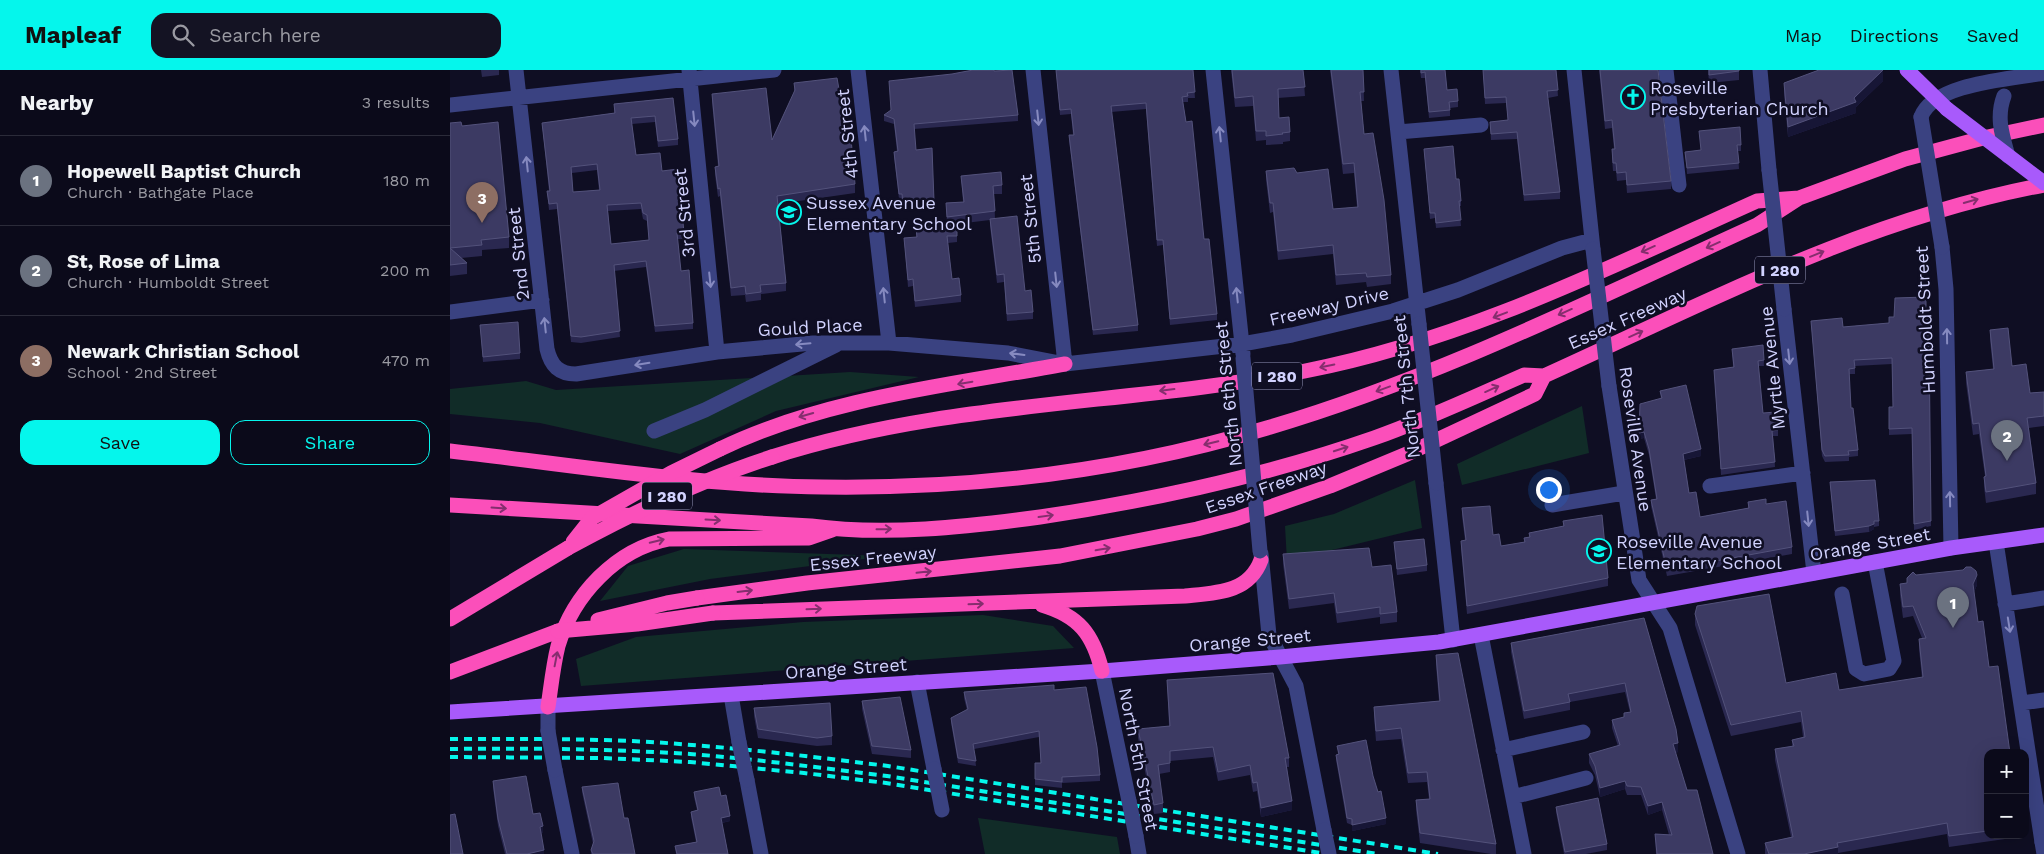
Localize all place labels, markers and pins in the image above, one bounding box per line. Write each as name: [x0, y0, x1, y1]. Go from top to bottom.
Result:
place label: Roseville Presbyterian Church: [1650, 77, 1829, 119]
church icon: Roseville Presbyterian Church: [1620, 84, 1646, 110]
pin: 3: [466, 182, 498, 223]
place label: Sussex Avenue Elementary School: [806, 192, 972, 234]
school or university icon: Sussex Avenue Elementary School: [776, 199, 802, 225]
pin: 2: [1991, 420, 2023, 461]
place label: Roseville Avenue Elementary School: [1616, 531, 1782, 573]
school or university icon: Roseville Avenue Elementary School: [1586, 538, 1612, 564]
pin: 1: [1937, 587, 1969, 628]

